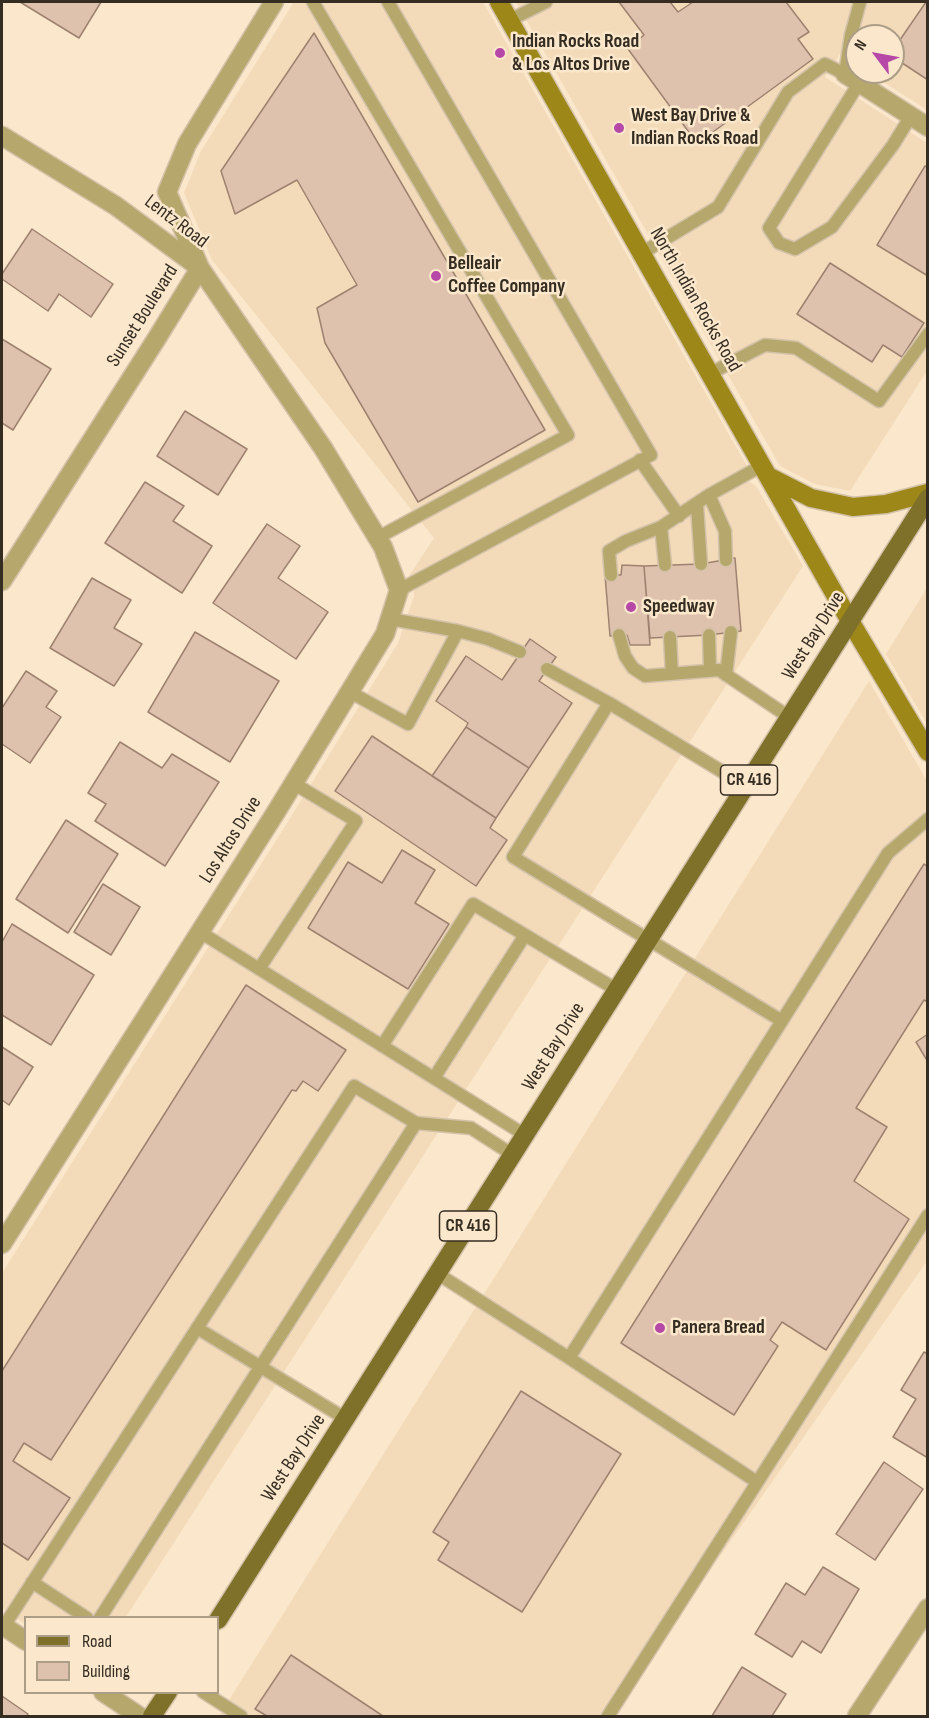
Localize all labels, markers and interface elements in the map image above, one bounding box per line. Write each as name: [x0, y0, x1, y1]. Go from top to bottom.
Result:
north arrow: [845, 24, 905, 84]
place label: Indian Rocks Road & Los Altos Drive: [512, 30, 639, 77]
text: N: [851, 37, 871, 54]
marker: Indian Rocks Road & Los Altos Drive: [493, 46, 507, 60]
place label: West Bay Drive & Indian Rocks Road: [631, 104, 758, 151]
marker: West Bay Drive & Indian Rocks Road: [612, 121, 626, 135]
street label: Lentz Road: [139, 190, 213, 254]
street label: North Indian Rocks Road: [644, 224, 746, 376]
place label: Belleair Coffee Company: [448, 252, 565, 299]
street label: Sunset Boulevard: [102, 260, 184, 372]
marker: Belleair Coffee Company: [429, 269, 443, 283]
street label: West Bay Drive: [777, 587, 851, 685]
place label: Speedway: [643, 595, 715, 619]
marker: Speedway: [624, 600, 638, 614]
road number: CR 416: [720, 765, 777, 795]
street label: Los Altos Drive: [195, 792, 267, 888]
street label: West Bay Drive: [517, 998, 591, 1096]
road number: CR 416: [440, 1211, 496, 1241]
place label: Panera Bread: [672, 1316, 765, 1340]
marker: Panera Bread: [653, 1321, 667, 1335]
street label: West Bay Drive: [257, 1410, 331, 1506]
legend: [24, 1616, 219, 1694]
text: Road: [82, 1631, 112, 1652]
text: Building: [82, 1661, 130, 1682]

